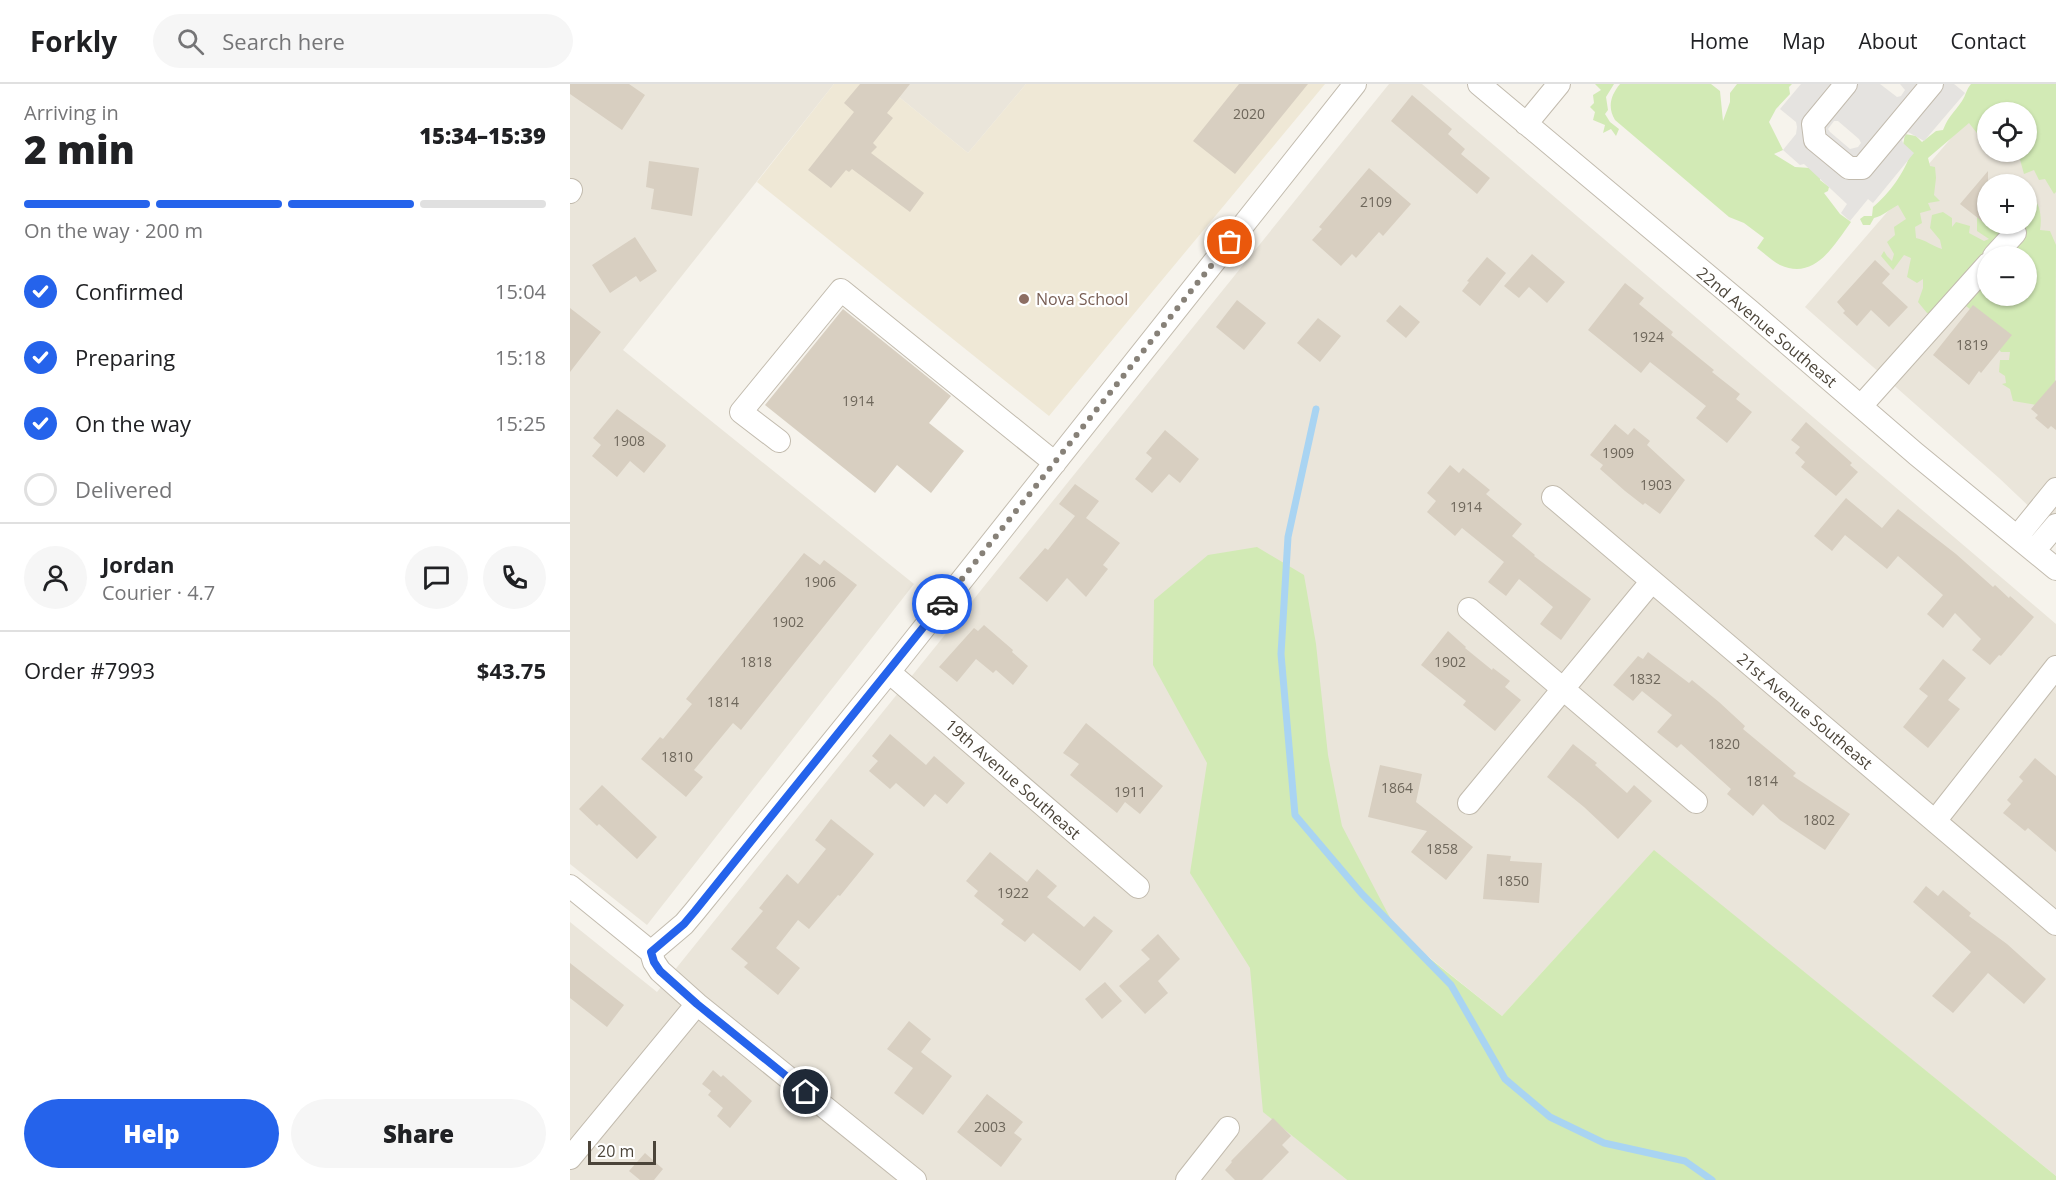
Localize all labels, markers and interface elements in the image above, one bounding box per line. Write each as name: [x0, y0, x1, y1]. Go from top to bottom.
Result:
search box: [153, 14, 573, 68]
text: Forkly: [30, 22, 117, 60]
icon: search: [174, 25, 207, 58]
text: Search here: [222, 26, 345, 56]
text: Home: [1690, 27, 1749, 55]
text: Map: [1782, 27, 1825, 55]
text: About: [1858, 27, 1918, 55]
text: Contact: [1951, 27, 2026, 55]
text: Arriving in: [24, 99, 119, 126]
map controls: [1977, 102, 2037, 306]
button: locate: [1977, 102, 2037, 162]
house number: 2020: [1233, 104, 1265, 123]
text: 15:34–15:39: [419, 120, 546, 150]
text: 2 min: [24, 122, 135, 175]
button: +: [1977, 174, 2037, 234]
house number: 2109: [1360, 192, 1392, 211]
pin: [1204, 216, 1255, 267]
text: On the way · 200 m: [24, 217, 203, 244]
icon: bag: [1213, 225, 1246, 258]
button: −: [1977, 246, 2037, 306]
street label: 22nd Avenue Southeast: [1692, 262, 1842, 392]
icon: check: [24, 275, 57, 308]
text: Confirmed: [75, 276, 184, 306]
text: 15:04: [495, 278, 546, 305]
place label: Nova School: [1036, 288, 1128, 310]
marker: Nova School: [1017, 292, 1031, 306]
house number: 1924: [1632, 327, 1664, 346]
house number: 1819: [1956, 335, 1988, 354]
icon: check: [24, 341, 57, 374]
text: Preparing: [75, 342, 175, 372]
text: 15:18: [495, 344, 546, 371]
house number: 1914: [842, 391, 874, 410]
icon: check: [24, 407, 57, 440]
text: On the way: [75, 408, 191, 438]
text: 15:25: [495, 410, 546, 437]
house number: 1908: [613, 431, 645, 450]
house number: 1909: [1602, 443, 1634, 462]
text: Delivered: [75, 474, 173, 504]
house number: 1903: [1640, 475, 1672, 494]
house number: 1914: [1450, 497, 1482, 516]
button: person: [24, 546, 87, 609]
button: chat: [405, 546, 468, 609]
button: phone: [483, 546, 546, 609]
text: Jordan: [102, 549, 175, 579]
house number: 1906: [804, 572, 836, 591]
courier: [912, 574, 972, 634]
text: Courier · 4.7: [102, 579, 215, 606]
icon: car: [926, 588, 959, 621]
house number: 1902: [772, 612, 804, 631]
street label: 21st Avenue Southeast: [1733, 648, 1878, 774]
house number: 1818: [740, 652, 772, 671]
house number: 1902: [1434, 652, 1466, 671]
text: Order #7993: [24, 655, 155, 685]
text: $43.75: [477, 655, 546, 685]
house number: 1832: [1629, 669, 1661, 688]
house number: 1814: [707, 692, 739, 711]
street label: 19th Avenue Southeast: [941, 714, 1086, 844]
house number: 1820: [1708, 734, 1740, 753]
house number: 1810: [661, 747, 693, 766]
house number: 1814: [1746, 771, 1778, 790]
house number: 1864: [1381, 778, 1413, 797]
house number: 1911: [1114, 782, 1146, 801]
house number: 1802: [1803, 810, 1835, 829]
house number: 1858: [1426, 839, 1458, 858]
house number: 1850: [1497, 871, 1529, 890]
house number: 1922: [997, 883, 1029, 902]
pin: [780, 1066, 831, 1117]
icon: home: [789, 1075, 822, 1108]
button: Help: [24, 1099, 279, 1168]
button: Share: [291, 1099, 546, 1168]
house number: 2003: [974, 1117, 1006, 1136]
scale bar: [588, 1138, 656, 1166]
text: 20 m: [597, 1140, 634, 1162]

